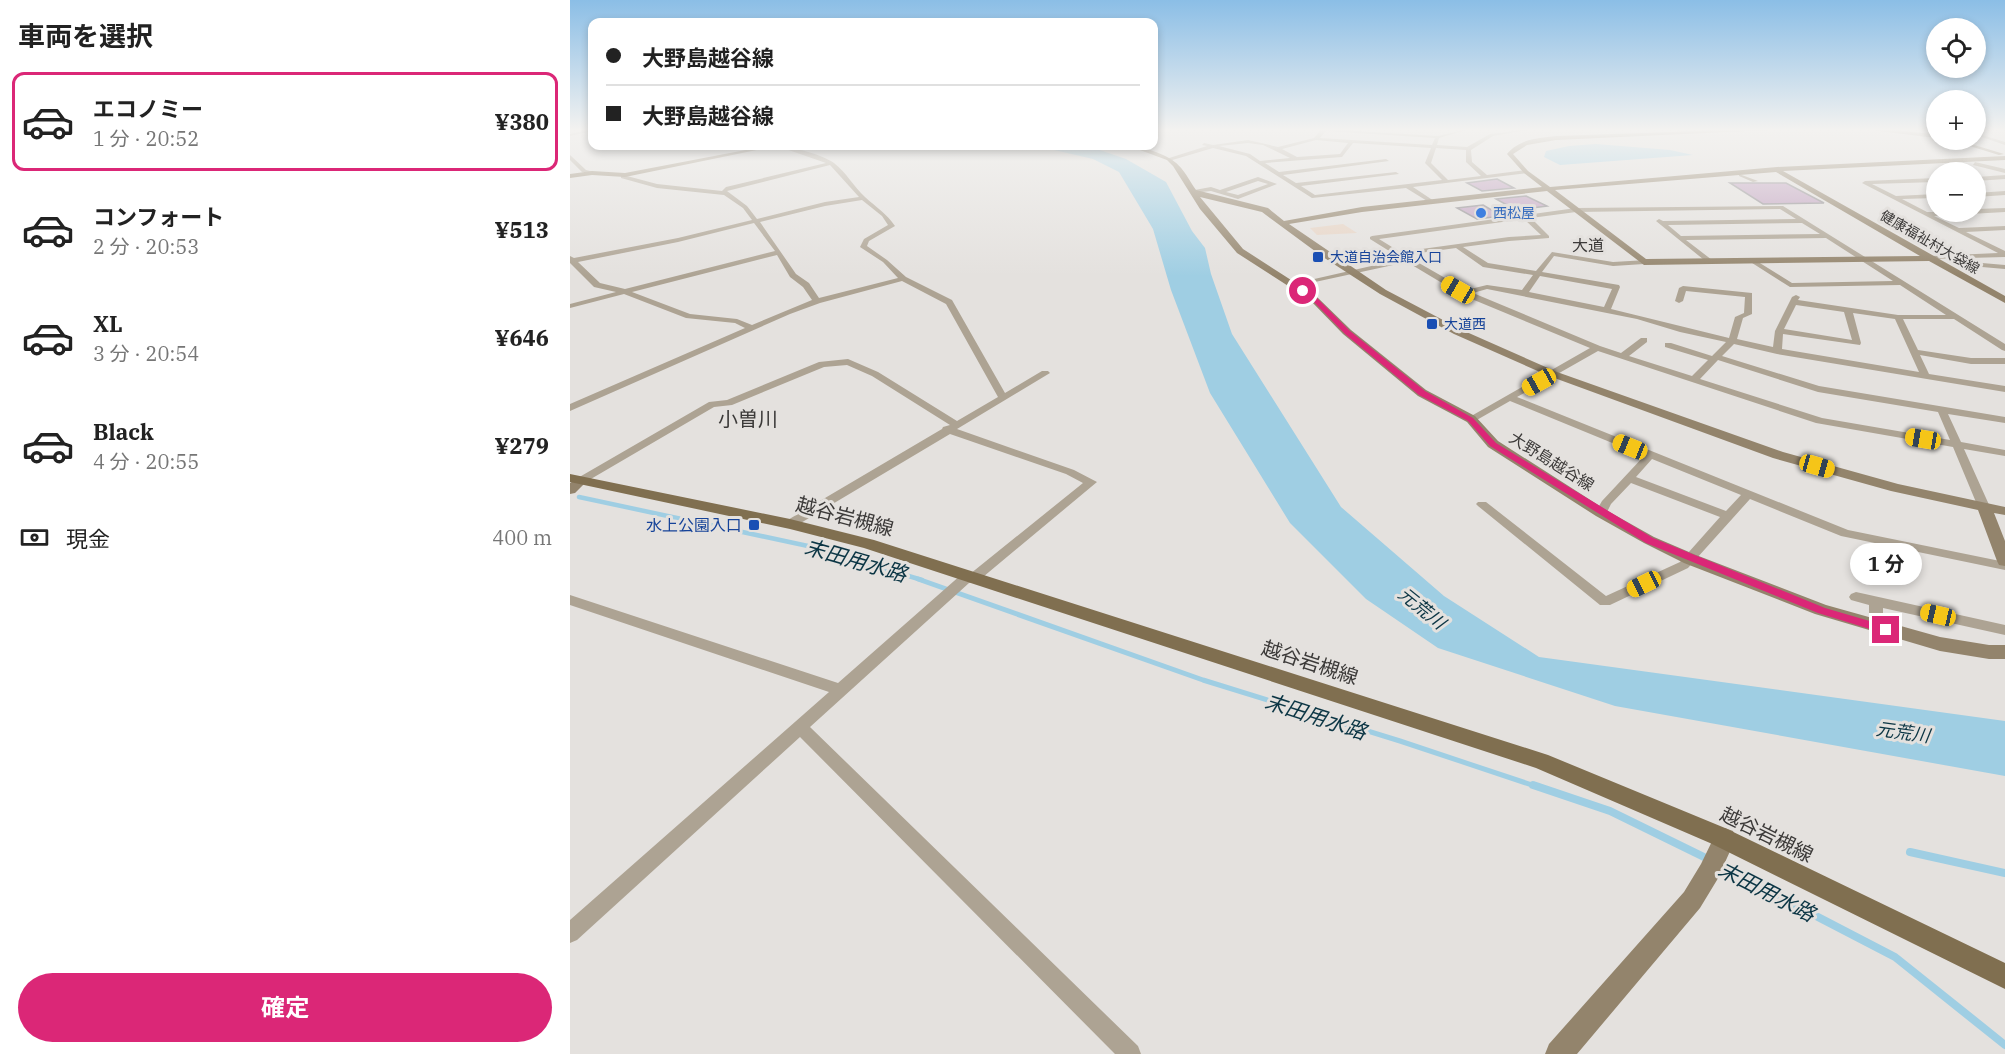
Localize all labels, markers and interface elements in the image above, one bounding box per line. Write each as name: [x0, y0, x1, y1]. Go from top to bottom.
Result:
text: 車両を選択: [18, 18, 153, 53]
map controls: [1926, 18, 1986, 222]
button: locate: [1926, 18, 1986, 78]
text: 大野島越谷線: [642, 43, 774, 72]
button: +: [1926, 90, 1986, 150]
text: エコノミー: [93, 94, 203, 123]
icon: car: [21, 95, 75, 149]
text: 大野島越谷線: [642, 101, 774, 130]
text: ¥380: [494, 107, 549, 136]
text: 1 分 · 20:52: [93, 125, 199, 152]
button: −: [1926, 162, 1986, 222]
text: コンフォート: [93, 202, 224, 231]
icon: car: [21, 203, 75, 257]
place label: 西松屋: [1493, 204, 1535, 222]
marker: 西松屋: [1474, 206, 1488, 220]
street label: 健康福祉村大袋線: [1877, 206, 1983, 278]
text: ¥513: [494, 215, 549, 244]
text: 2 分 · 20:53: [93, 233, 199, 260]
district label: 大道: [1572, 235, 1604, 255]
place label: 大道自治会館入口: [1330, 248, 1442, 266]
marker: 大道自治会館入口: [1311, 250, 1325, 264]
car: [1438, 273, 1478, 307]
route start: [1289, 277, 1316, 304]
text: XL: [93, 309, 123, 338]
icon: car: [21, 311, 75, 365]
place label: 大道西: [1444, 315, 1486, 333]
marker: 大道西: [1425, 317, 1439, 331]
text: ¥646: [494, 323, 549, 352]
text: 3 分 · 20:54: [93, 340, 199, 367]
car: [1519, 365, 1559, 399]
district label: 小曽川: [718, 405, 778, 432]
text: Black: [93, 417, 154, 446]
icon: car: [21, 419, 75, 473]
street label: 大野島越谷線: [1506, 427, 1598, 495]
car: [1904, 427, 1942, 451]
text: ¥279: [494, 431, 549, 460]
car: [1610, 432, 1650, 462]
text: 4 分 · 20:55: [93, 448, 199, 475]
car: [1797, 452, 1837, 480]
street label: 越谷岩槻線: [793, 490, 897, 542]
place label: 水上公園入口: [646, 515, 742, 535]
marker: 水上公園入口: [747, 518, 761, 532]
icon: cash: [18, 521, 51, 554]
text: 現金: [66, 524, 110, 553]
text: 400 m: [492, 524, 552, 551]
water label: 末田用水路: [802, 532, 912, 588]
callout: 1 分: [1850, 543, 1922, 585]
text: 1 分: [1868, 550, 1904, 577]
car: [1624, 568, 1664, 600]
water label: 元荒川: [1394, 582, 1452, 635]
car: [1918, 602, 1958, 628]
route end: [1872, 616, 1899, 643]
street label: 越谷岩槻線: [1258, 634, 1362, 690]
water label: 末田用水路: [1262, 686, 1372, 746]
water label: 元荒川: [1875, 717, 1933, 747]
street label: 越谷岩槻線: [1716, 800, 1818, 868]
water label: 末田用水路: [1714, 855, 1822, 928]
button: 確定: [18, 973, 552, 1042]

